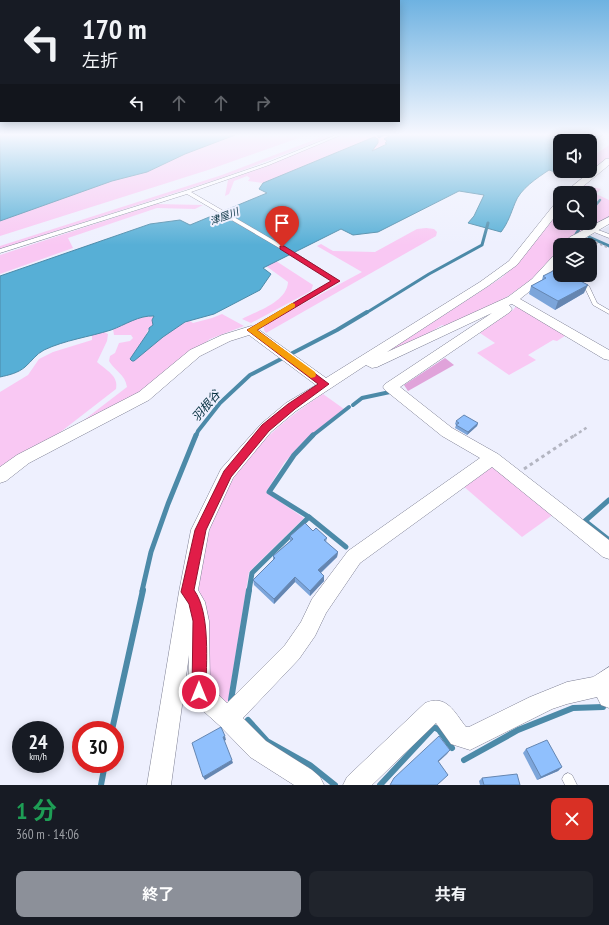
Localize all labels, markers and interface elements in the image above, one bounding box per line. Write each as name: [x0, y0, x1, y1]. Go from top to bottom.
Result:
text: 170 m: [82, 10, 146, 47]
icon: left: [16, 16, 68, 68]
text: 左折: [82, 49, 118, 72]
icon: left: [126, 92, 148, 114]
icon: ahead: [168, 92, 190, 114]
icon: ahead: [210, 92, 232, 114]
icon: right: [252, 92, 274, 114]
map controls: [553, 134, 597, 282]
button: sound: [553, 134, 597, 178]
button: search: [553, 186, 597, 230]
water label: 津屋川: [208, 205, 241, 228]
pin: [265, 206, 299, 247]
icon: arrive: [271, 212, 293, 234]
button: layers: [553, 238, 597, 282]
water label: 羽根谷: [188, 386, 224, 424]
position arrow: [178, 671, 220, 713]
speed limit sign: 30: [72, 721, 124, 773]
text: 24: [28, 729, 48, 755]
text: km/h: [29, 750, 47, 763]
text: 1 分: [16, 795, 56, 826]
button: close: [551, 798, 593, 840]
text: 360 m · 14:06: [16, 826, 79, 843]
button: 終了: [16, 871, 301, 917]
button: 共有: [309, 871, 593, 917]

